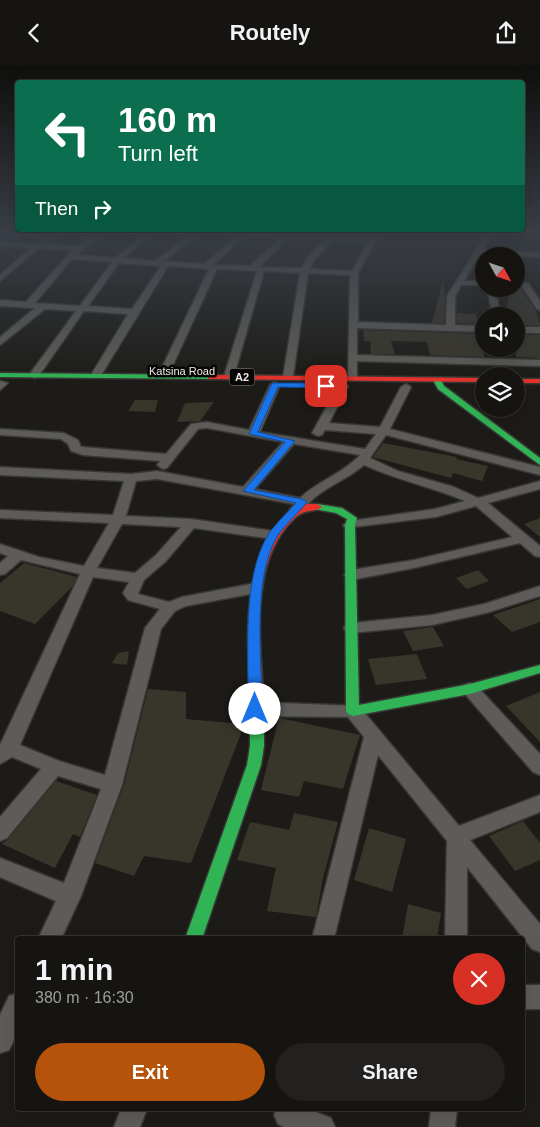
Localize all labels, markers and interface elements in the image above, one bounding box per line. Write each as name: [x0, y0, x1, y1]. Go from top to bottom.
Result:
icon: back: [20, 19, 48, 47]
icon: share: [492, 19, 520, 47]
text: Routely: [230, 20, 310, 45]
icon: left: [35, 100, 100, 165]
text: 160 m: [118, 100, 217, 139]
text: Turn left: [118, 141, 198, 166]
icon: right: [88, 195, 116, 223]
text: Then: [35, 198, 78, 219]
north arrow: [475, 247, 525, 297]
map controls: [475, 247, 525, 417]
button: sound: [475, 307, 525, 357]
street label: Katsina Road: [149, 365, 215, 377]
pin: [305, 365, 347, 407]
button: layers: [475, 367, 525, 417]
road number: A2: [230, 369, 254, 385]
icon: arrive: [312, 372, 340, 400]
position arrow: [228, 682, 280, 734]
text: 1 min: [35, 953, 113, 986]
button: close: [453, 953, 505, 1005]
text: 380 m · 16:30: [35, 989, 134, 1006]
button: Exit: [35, 1043, 265, 1101]
button: Share: [275, 1043, 505, 1101]

